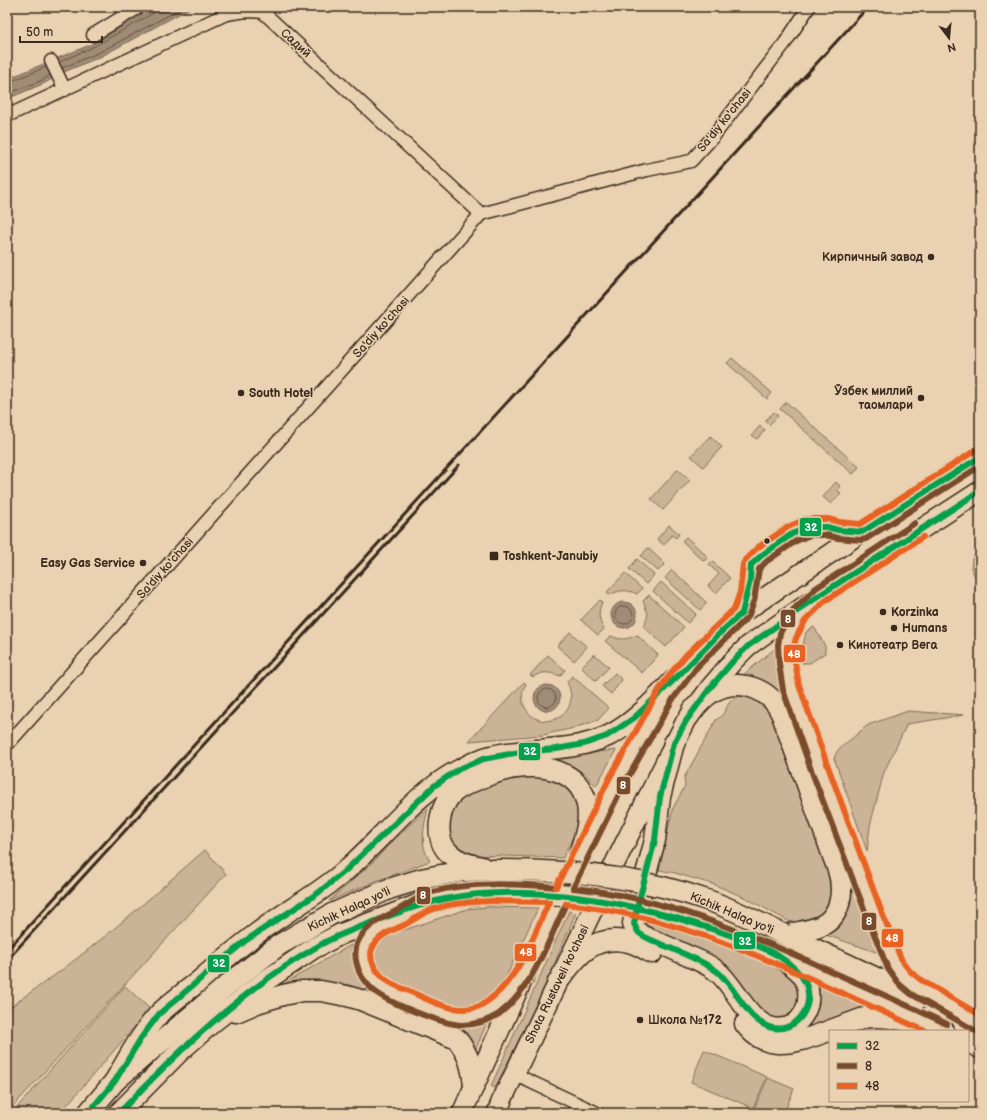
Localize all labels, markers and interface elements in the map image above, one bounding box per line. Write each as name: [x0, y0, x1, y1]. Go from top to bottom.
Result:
scale bar: [20, 18, 102, 44]
north arrow: [929, 18, 969, 58]
text: 50 m: [26, 25, 53, 40]
street label: Садий: [277, 26, 314, 61]
text: N: [946, 40, 957, 55]
street label: Sa'diy ko'chasi: [694, 85, 755, 155]
place label: Кирпичный завод: [822, 250, 924, 265]
marker: Кирпичный завод: [926, 252, 936, 262]
street label: Sa'diy ko'chasi: [350, 293, 413, 361]
place label: Ўзбек миллий таомлари: [834, 383, 913, 413]
place label: South Hotel: [249, 386, 313, 401]
marker: South Hotel: [236, 388, 246, 398]
marker: Ўзбек миллий таомлари: [916, 393, 926, 403]
line badge: 32: [799, 517, 822, 537]
text: 32: [804, 521, 818, 534]
street label: Sa'diy ko'chasi: [134, 534, 197, 602]
unlabelled marker: [762, 536, 772, 546]
place label: Toshkent-Janubiy: [503, 549, 599, 564]
marker: Toshkent-Janubiy: [488, 550, 500, 562]
place label: Easy Gas Service: [40, 556, 135, 571]
marker: Easy Gas Service: [138, 558, 148, 568]
place label: Korzinka: [891, 605, 939, 620]
marker: Korzinka: [878, 607, 888, 617]
line badge: 8: [780, 609, 796, 628]
text: 8: [785, 613, 792, 626]
place label: Humans: [902, 621, 947, 636]
marker: Humans: [889, 623, 899, 633]
place label: Кинотеатр Вега: [848, 638, 938, 653]
marker: Кинотеатр Вега: [835, 640, 845, 650]
line badge: 48: [783, 644, 806, 663]
text: 48: [787, 648, 801, 661]
line badge: 32: [518, 742, 541, 761]
text: 32: [523, 745, 537, 758]
line badge: 8: [616, 776, 631, 795]
text: 8: [620, 779, 627, 792]
street label: Kichik Halqa yo'li: [305, 884, 393, 935]
line badge: 8: [416, 886, 431, 905]
text: 8: [420, 889, 427, 902]
street label: Kichik Halqa yo'li: [688, 889, 776, 938]
line badge: 8: [861, 912, 877, 931]
text: 8: [866, 915, 873, 928]
street label: Shota Rustaveli ko'chasi: [522, 922, 593, 1046]
line badge: 48: [881, 928, 904, 948]
line badge: 32: [733, 931, 756, 950]
text: 48: [885, 932, 899, 945]
text: 32: [738, 935, 752, 948]
line badge: 48: [514, 943, 537, 962]
text: 48: [519, 946, 533, 959]
line badge: 32: [207, 954, 230, 973]
text: 32: [212, 957, 226, 970]
place label: Школа №172: [648, 1013, 723, 1028]
marker: Школа №172: [635, 1015, 645, 1025]
legend: [829, 1030, 969, 1102]
text: 32: [865, 1039, 879, 1054]
text: 8: [865, 1059, 872, 1074]
text: 48: [865, 1079, 879, 1094]

